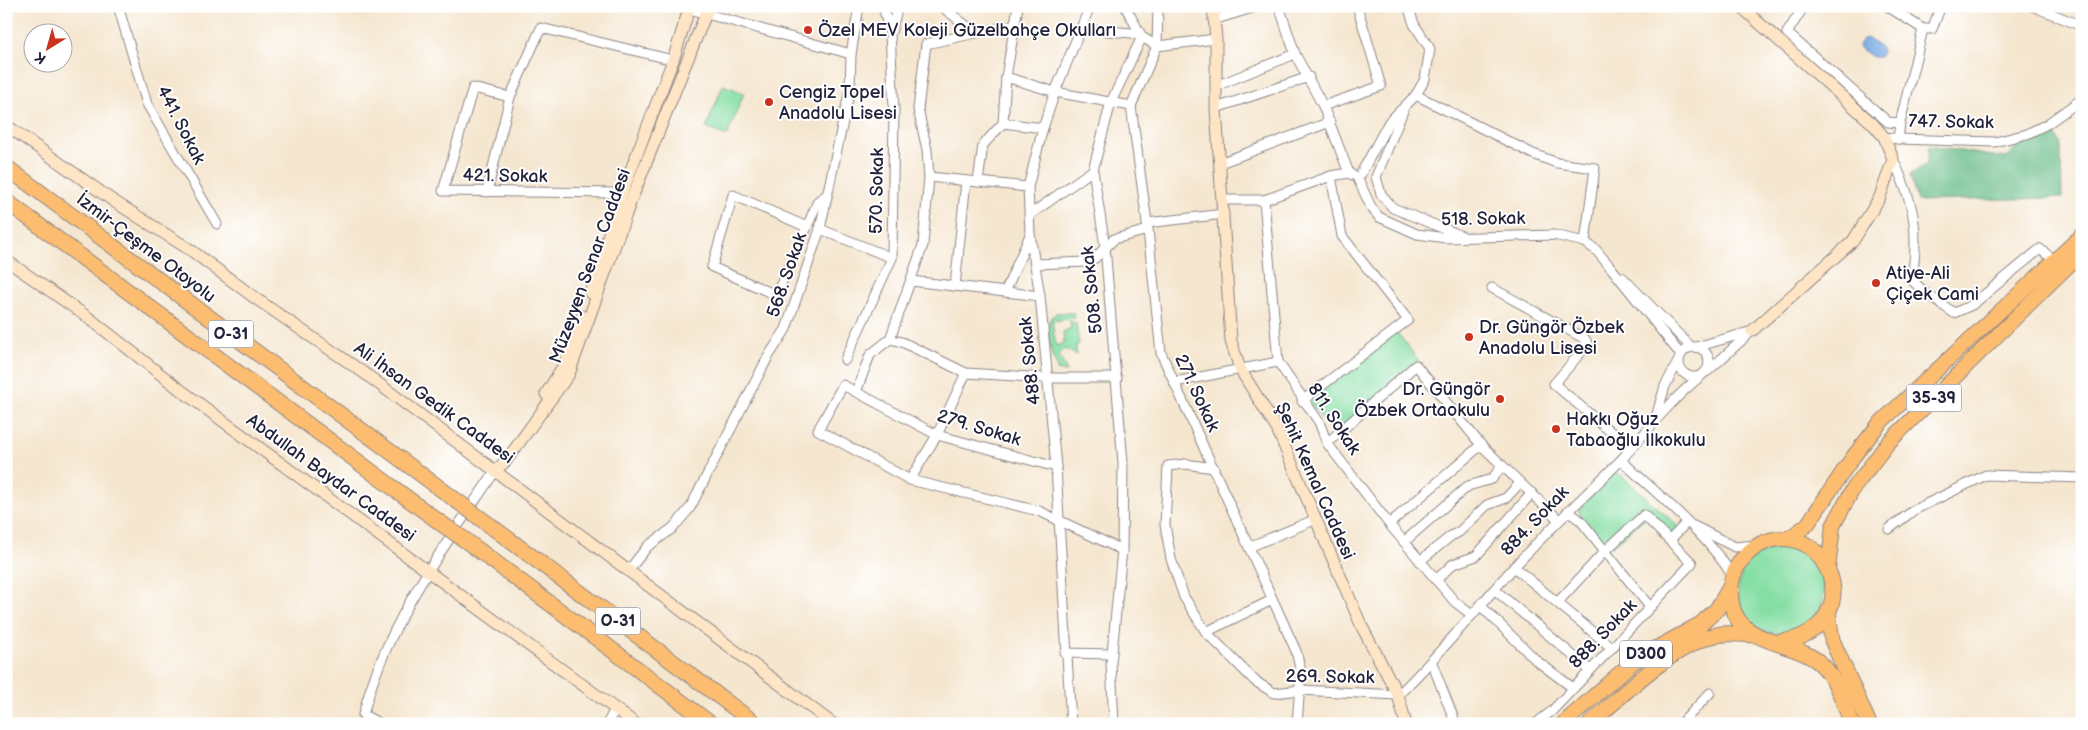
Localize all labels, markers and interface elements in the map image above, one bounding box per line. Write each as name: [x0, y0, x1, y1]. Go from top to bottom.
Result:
place label: Özel MEV Koleji Güzelbahçe Okulları: [818, 19, 1116, 41]
north arrow: [22, 22, 72, 72]
marker: Özel MEV Koleji Güzelbahçe Okulları: [802, 24, 814, 36]
text: K: [31, 48, 49, 68]
street label: 441. Sokak: [152, 82, 210, 168]
place label: Cengiz Topel Anadolu Lisesi: [779, 82, 897, 124]
marker: Cengiz Topel Anadolu Lisesi: [763, 96, 775, 108]
street label: 747. Sokak: [1908, 111, 1994, 133]
street label: 570. Sokak: [866, 147, 888, 234]
street label: 421. Sokak: [462, 165, 548, 187]
street label: Müzeyyen Senar Caddesi: [545, 166, 635, 366]
street label: İzmir-Çeşme Otoyolu: [72, 188, 220, 307]
street label: 518. Sokak: [1441, 208, 1526, 230]
street label: 568. Sokak: [763, 230, 811, 320]
street label: 508. Sokak: [1077, 245, 1107, 335]
place label: Atiye-Ali Çiçek Cami: [1886, 263, 1979, 305]
marker: Atiye-Ali Çiçek Cami: [1870, 277, 1882, 289]
street label: 488. Sokak: [1015, 316, 1045, 406]
place label: Dr. Güngör Özbek Anadolu Lisesi: [1479, 316, 1624, 359]
road number: O-31: [208, 320, 254, 348]
marker: Dr. Güngör Özbek Anadolu Lisesi: [1463, 331, 1475, 343]
street label: Ali İhsan Gedik Caddesi: [350, 337, 519, 468]
street label: 271. Sokak: [1170, 351, 1224, 435]
street label: 811. Sokak: [1303, 379, 1365, 459]
place label: Dr. Güngör Özbek Ortaokulu: [1354, 379, 1490, 421]
road number: 35-39: [1906, 384, 1962, 412]
marker: Dr. Güngör Özbek Ortaokulu: [1494, 393, 1506, 405]
street label: Şehit Kemal Caddesi: [1271, 399, 1359, 563]
street label: 279. Sokak: [935, 405, 1024, 451]
place label: Hakkı Oğuz Tabaoğlu İlkokulu: [1566, 409, 1706, 451]
street label: Abdullah Baydar Caddesi: [242, 410, 420, 546]
marker: Hakkı Oğuz Tabaoğlu İlkokulu: [1550, 423, 1562, 435]
street label: 884. Sokak: [1497, 482, 1573, 560]
street label: 888. Sokak: [1565, 595, 1641, 673]
road number: O-31: [596, 608, 640, 634]
road number: D300: [1620, 641, 1672, 668]
street label: 269. Sokak: [1285, 666, 1375, 688]

